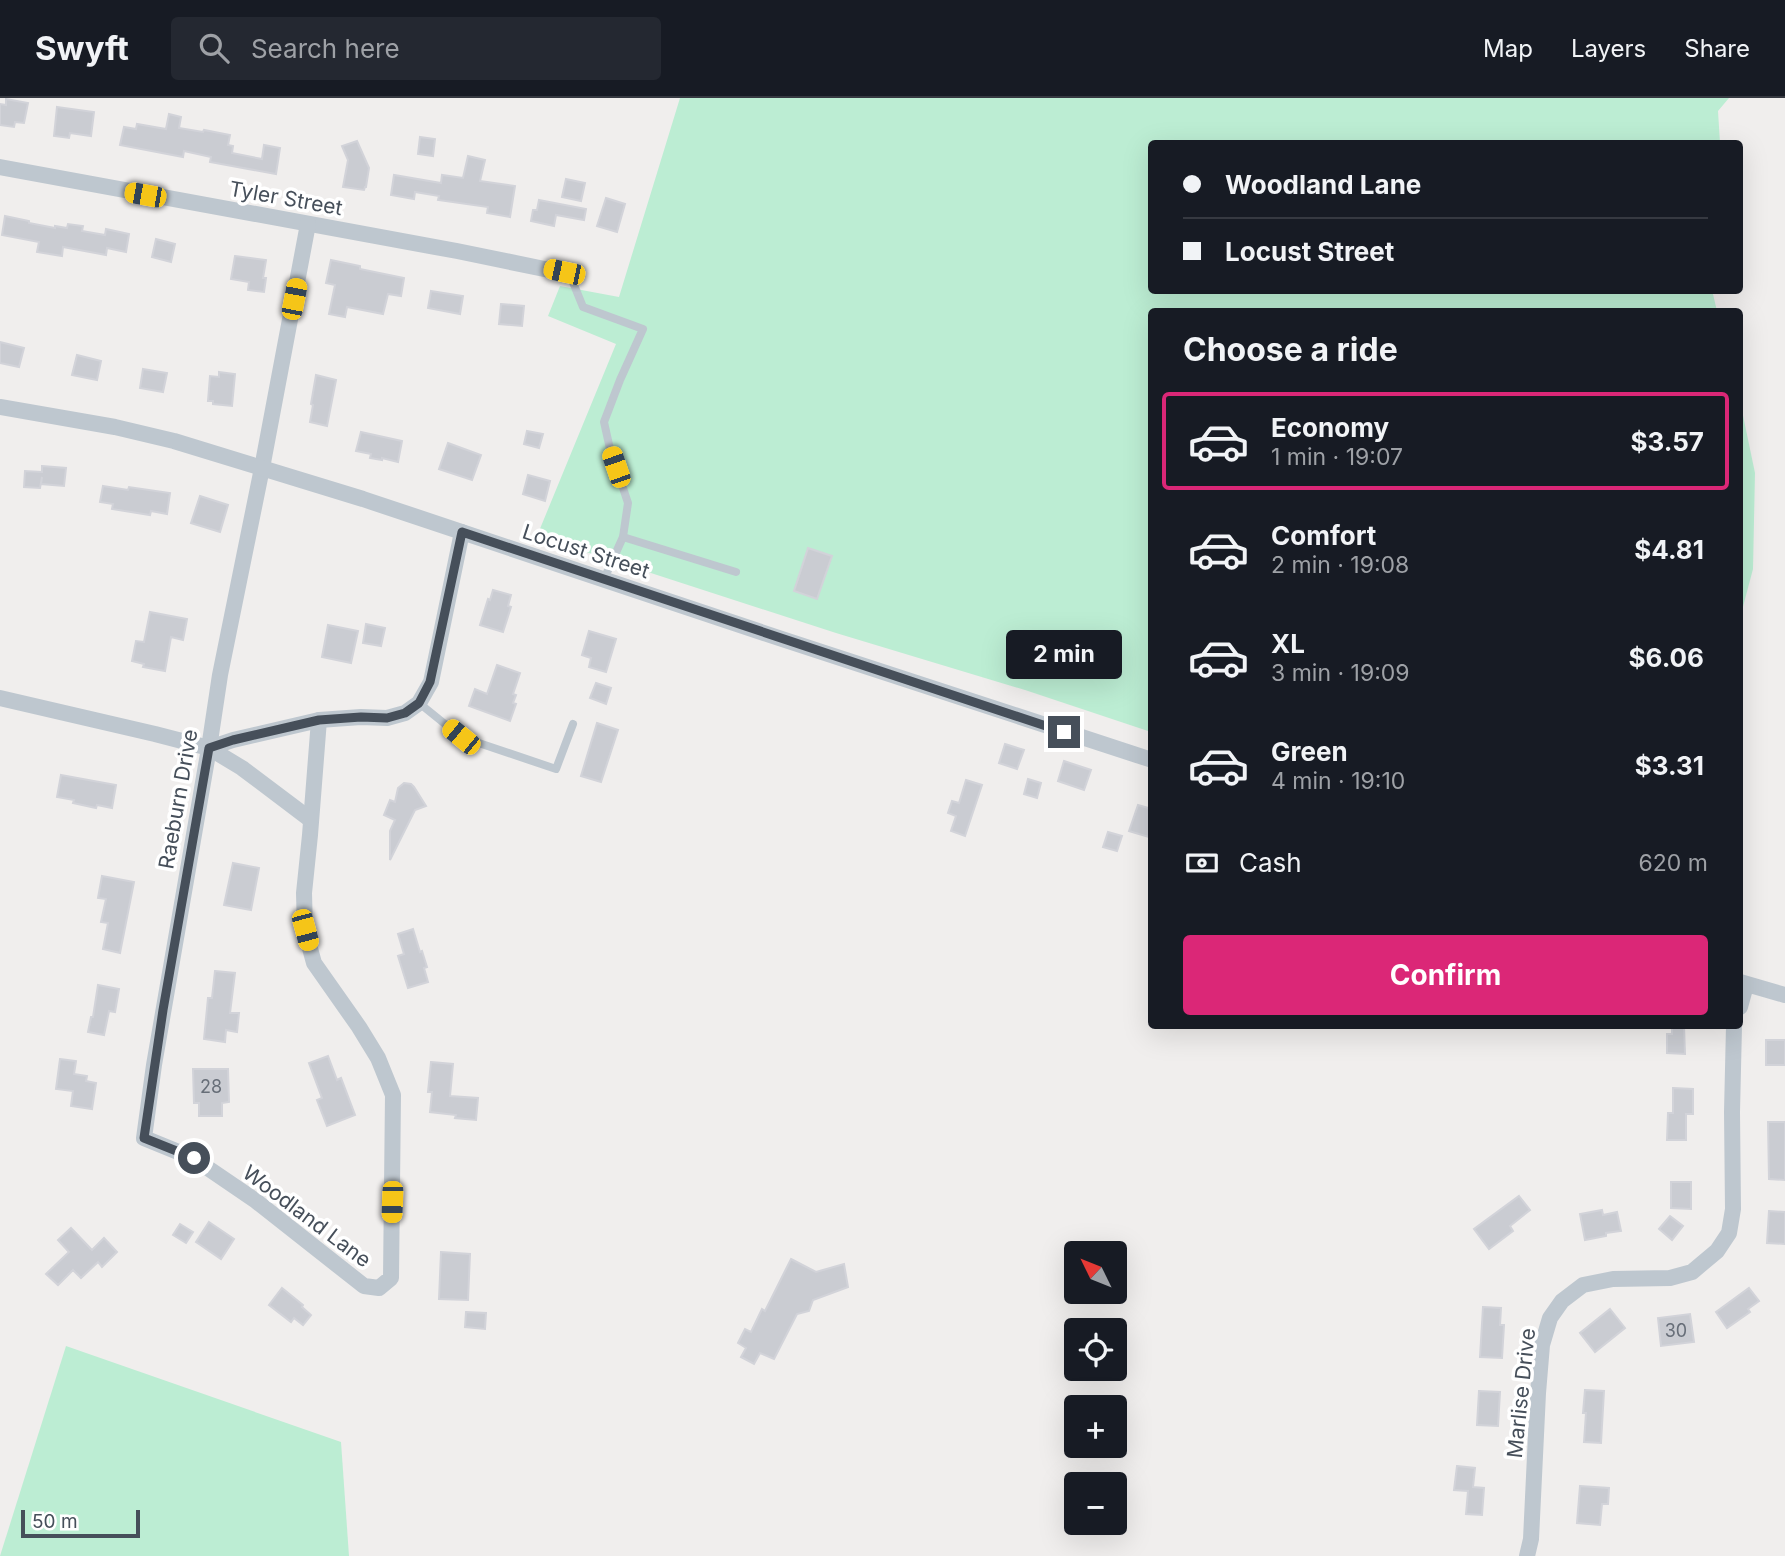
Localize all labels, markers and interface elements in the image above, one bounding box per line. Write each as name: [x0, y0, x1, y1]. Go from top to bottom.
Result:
search box: [171, 17, 661, 80]
text: Swyft: [35, 28, 129, 68]
icon: search: [195, 29, 233, 67]
text: Search here: [251, 33, 400, 64]
text: Map: [1483, 34, 1533, 63]
text: Layers: [1571, 34, 1646, 63]
text: Share: [1684, 34, 1750, 63]
text: Woodland Lane: [1225, 169, 1421, 200]
street label: Tyler Street: [227, 176, 345, 220]
car: [123, 181, 168, 209]
text: Locust Street: [1225, 236, 1394, 267]
car: [542, 257, 587, 287]
car: [280, 276, 309, 322]
text: Choose a ride: [1183, 330, 1398, 369]
icon: car: [1187, 410, 1250, 473]
text: Economy: [1271, 412, 1389, 443]
text: $3.57: [1630, 426, 1704, 457]
text: 1 min · 19:07: [1271, 443, 1403, 471]
car: [600, 444, 633, 490]
icon: car: [1187, 518, 1250, 581]
street label: Locust Street: [519, 519, 653, 583]
text: Comfort: [1271, 520, 1376, 551]
text: $4.81: [1634, 534, 1704, 565]
text: 2 min · 19:08: [1271, 551, 1409, 579]
icon: car: [1187, 626, 1250, 689]
text: XL: [1271, 628, 1305, 659]
callout: 2 min: [1006, 630, 1122, 680]
text: 2 min: [1033, 640, 1095, 668]
text: $6.06: [1629, 642, 1704, 673]
text: 3 min · 19:09: [1271, 659, 1410, 687]
car: [439, 716, 484, 758]
route end: [1048, 716, 1080, 748]
street label: Raeburn Drive: [153, 727, 203, 871]
icon: car: [1187, 734, 1250, 797]
text: Green: [1271, 736, 1348, 767]
text: $3.31: [1635, 750, 1704, 781]
text: 4 min · 19:10: [1271, 767, 1405, 795]
icon: cash: [1183, 844, 1221, 882]
text: Cash: [1239, 847, 1302, 878]
text: 620 m: [1639, 849, 1708, 877]
car: [290, 907, 321, 953]
button: Confirm: [1183, 935, 1708, 1015]
house number: 28: [200, 1076, 222, 1097]
route start: [178, 1142, 210, 1174]
street label: Woodland Lane: [238, 1160, 376, 1272]
car: [381, 1181, 404, 1223]
north arrow: [1064, 1241, 1127, 1304]
map controls: [1064, 1241, 1127, 1535]
button: locate: [1064, 1318, 1127, 1381]
house number: 30: [1665, 1320, 1687, 1341]
street label: Marlise Drive: [1502, 1327, 1540, 1459]
button: +: [1064, 1395, 1127, 1458]
button: −: [1064, 1472, 1127, 1535]
scale bar: [21, 1507, 140, 1539]
text: 50 m: [32, 1510, 78, 1533]

